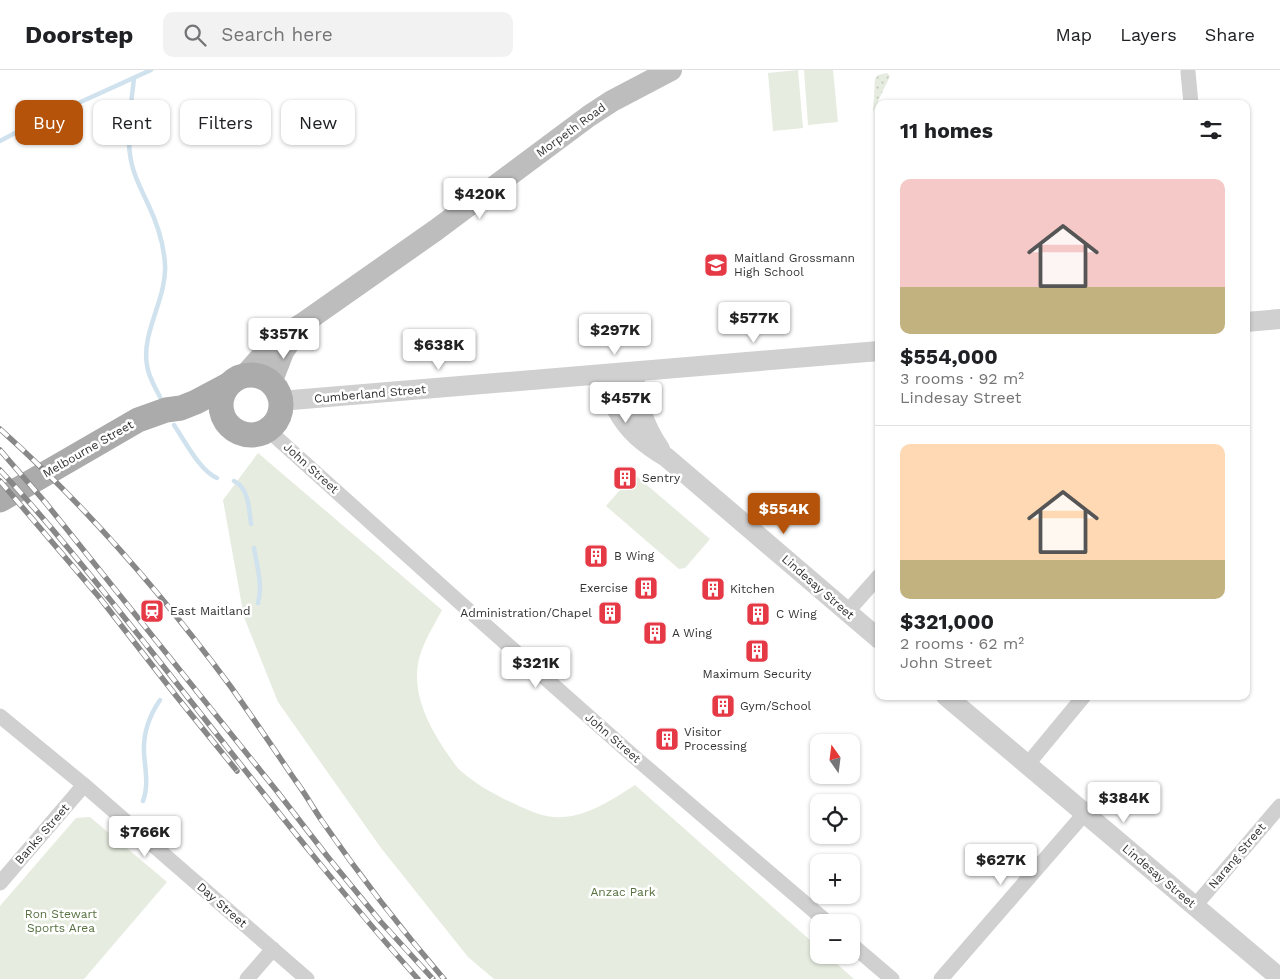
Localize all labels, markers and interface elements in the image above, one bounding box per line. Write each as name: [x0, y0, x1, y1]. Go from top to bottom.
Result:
search box: [163, 12, 513, 57]
text: Doorstep: [25, 21, 133, 49]
icon: search: [181, 21, 209, 49]
text: Search here: [221, 23, 333, 46]
text: Map: [1055, 24, 1092, 45]
text: Layers: [1120, 24, 1177, 45]
text: Share: [1205, 24, 1255, 45]
chip: Buy: [15, 100, 83, 145]
chip: Rent: [93, 100, 170, 145]
chip: Filters: [180, 100, 271, 145]
chip: New: [281, 100, 355, 145]
street label: Morpeth Road: [534, 100, 608, 160]
icon: filters: [1197, 116, 1225, 144]
text: 11 homes: [900, 118, 993, 143]
pin: $420K: [445, 178, 515, 220]
text: $420K: [454, 184, 506, 203]
icon: home: [1018, 211, 1108, 301]
place label: Maitland Grossmann High School: [734, 251, 855, 279]
school or university icon: Maitland Grossmann High School: [703, 252, 729, 278]
pin: $577K: [719, 302, 789, 344]
text: $577K: [729, 308, 779, 327]
pin: $297K: [580, 314, 650, 356]
pin: $357K: [249, 318, 319, 360]
text: $297K: [590, 320, 640, 339]
text: $357K: [259, 324, 309, 343]
pin: $638K: [404, 328, 474, 371]
text: $638K: [414, 335, 464, 354]
text: $554,000: [900, 344, 998, 369]
text: 3 rooms · 92 m²: [900, 369, 1024, 388]
street label: Cumberland Street: [314, 382, 426, 406]
pin: $457K: [591, 382, 661, 424]
text: $457K: [601, 388, 651, 407]
text: Lindesay Street: [900, 388, 1022, 407]
street label: Melbourne Street: [40, 417, 136, 481]
street label: John Street: [281, 440, 341, 496]
building icon: Sentry: [612, 465, 638, 491]
place label: Sentry: [642, 471, 681, 485]
icon: home: [1018, 477, 1108, 567]
pin: $554K: [749, 492, 819, 535]
text: $554K: [759, 499, 809, 518]
building icon: B Wing: [583, 543, 609, 569]
place label: B Wing: [614, 549, 655, 563]
street label: Lindesay Street: [779, 552, 857, 622]
building icon: Exercise: [633, 575, 659, 601]
building icon: Kitchen: [700, 576, 726, 602]
place label: Exercise: [579, 581, 628, 595]
place label: Kitchen: [730, 582, 775, 596]
station icon: East Maitland: [139, 598, 165, 624]
building icon: Administration/Chapel: [597, 600, 623, 626]
building icon: C Wing: [745, 601, 771, 627]
place label: East Maitland: [170, 604, 251, 618]
place label: Administration/Chapel: [460, 606, 592, 620]
place label: C Wing: [776, 607, 817, 621]
text: $321,000: [900, 609, 994, 634]
building icon: A Wing: [642, 620, 668, 646]
place label: A Wing: [672, 626, 712, 640]
text: 2 rooms · 62 m²: [900, 634, 1024, 653]
building icon: Maximum Security: [744, 638, 770, 664]
pin: $321K: [501, 646, 571, 689]
text: $321K: [512, 653, 560, 672]
text: John Street: [900, 653, 992, 672]
place label: Maximum Security: [703, 667, 812, 681]
building icon: Gym/School: [710, 693, 736, 719]
place label: Gym/School: [740, 699, 812, 713]
street label: John Street: [582, 710, 644, 766]
place label: Visitor Processing: [684, 725, 747, 753]
building icon: Visitor Processing: [654, 726, 680, 752]
north arrow: [810, 734, 860, 784]
map controls: [810, 734, 860, 964]
pin: $384K: [1089, 782, 1159, 824]
text: $384K: [1098, 788, 1150, 807]
button: locate: [810, 794, 860, 844]
street label: Banks Street: [12, 801, 72, 867]
pin: $766K: [110, 816, 180, 858]
street label: Narang Street: [1206, 820, 1268, 892]
text: $766K: [120, 822, 170, 841]
street label: Lindesay Street: [1120, 841, 1198, 911]
pin: $627K: [966, 844, 1036, 886]
text: $627K: [976, 850, 1026, 869]
button: +: [810, 854, 860, 904]
street label: Day Street: [194, 880, 250, 930]
park label: Anzac Park: [590, 885, 656, 899]
park label: Ron Stewart Sports Area: [25, 907, 97, 935]
button: −: [810, 914, 860, 964]

